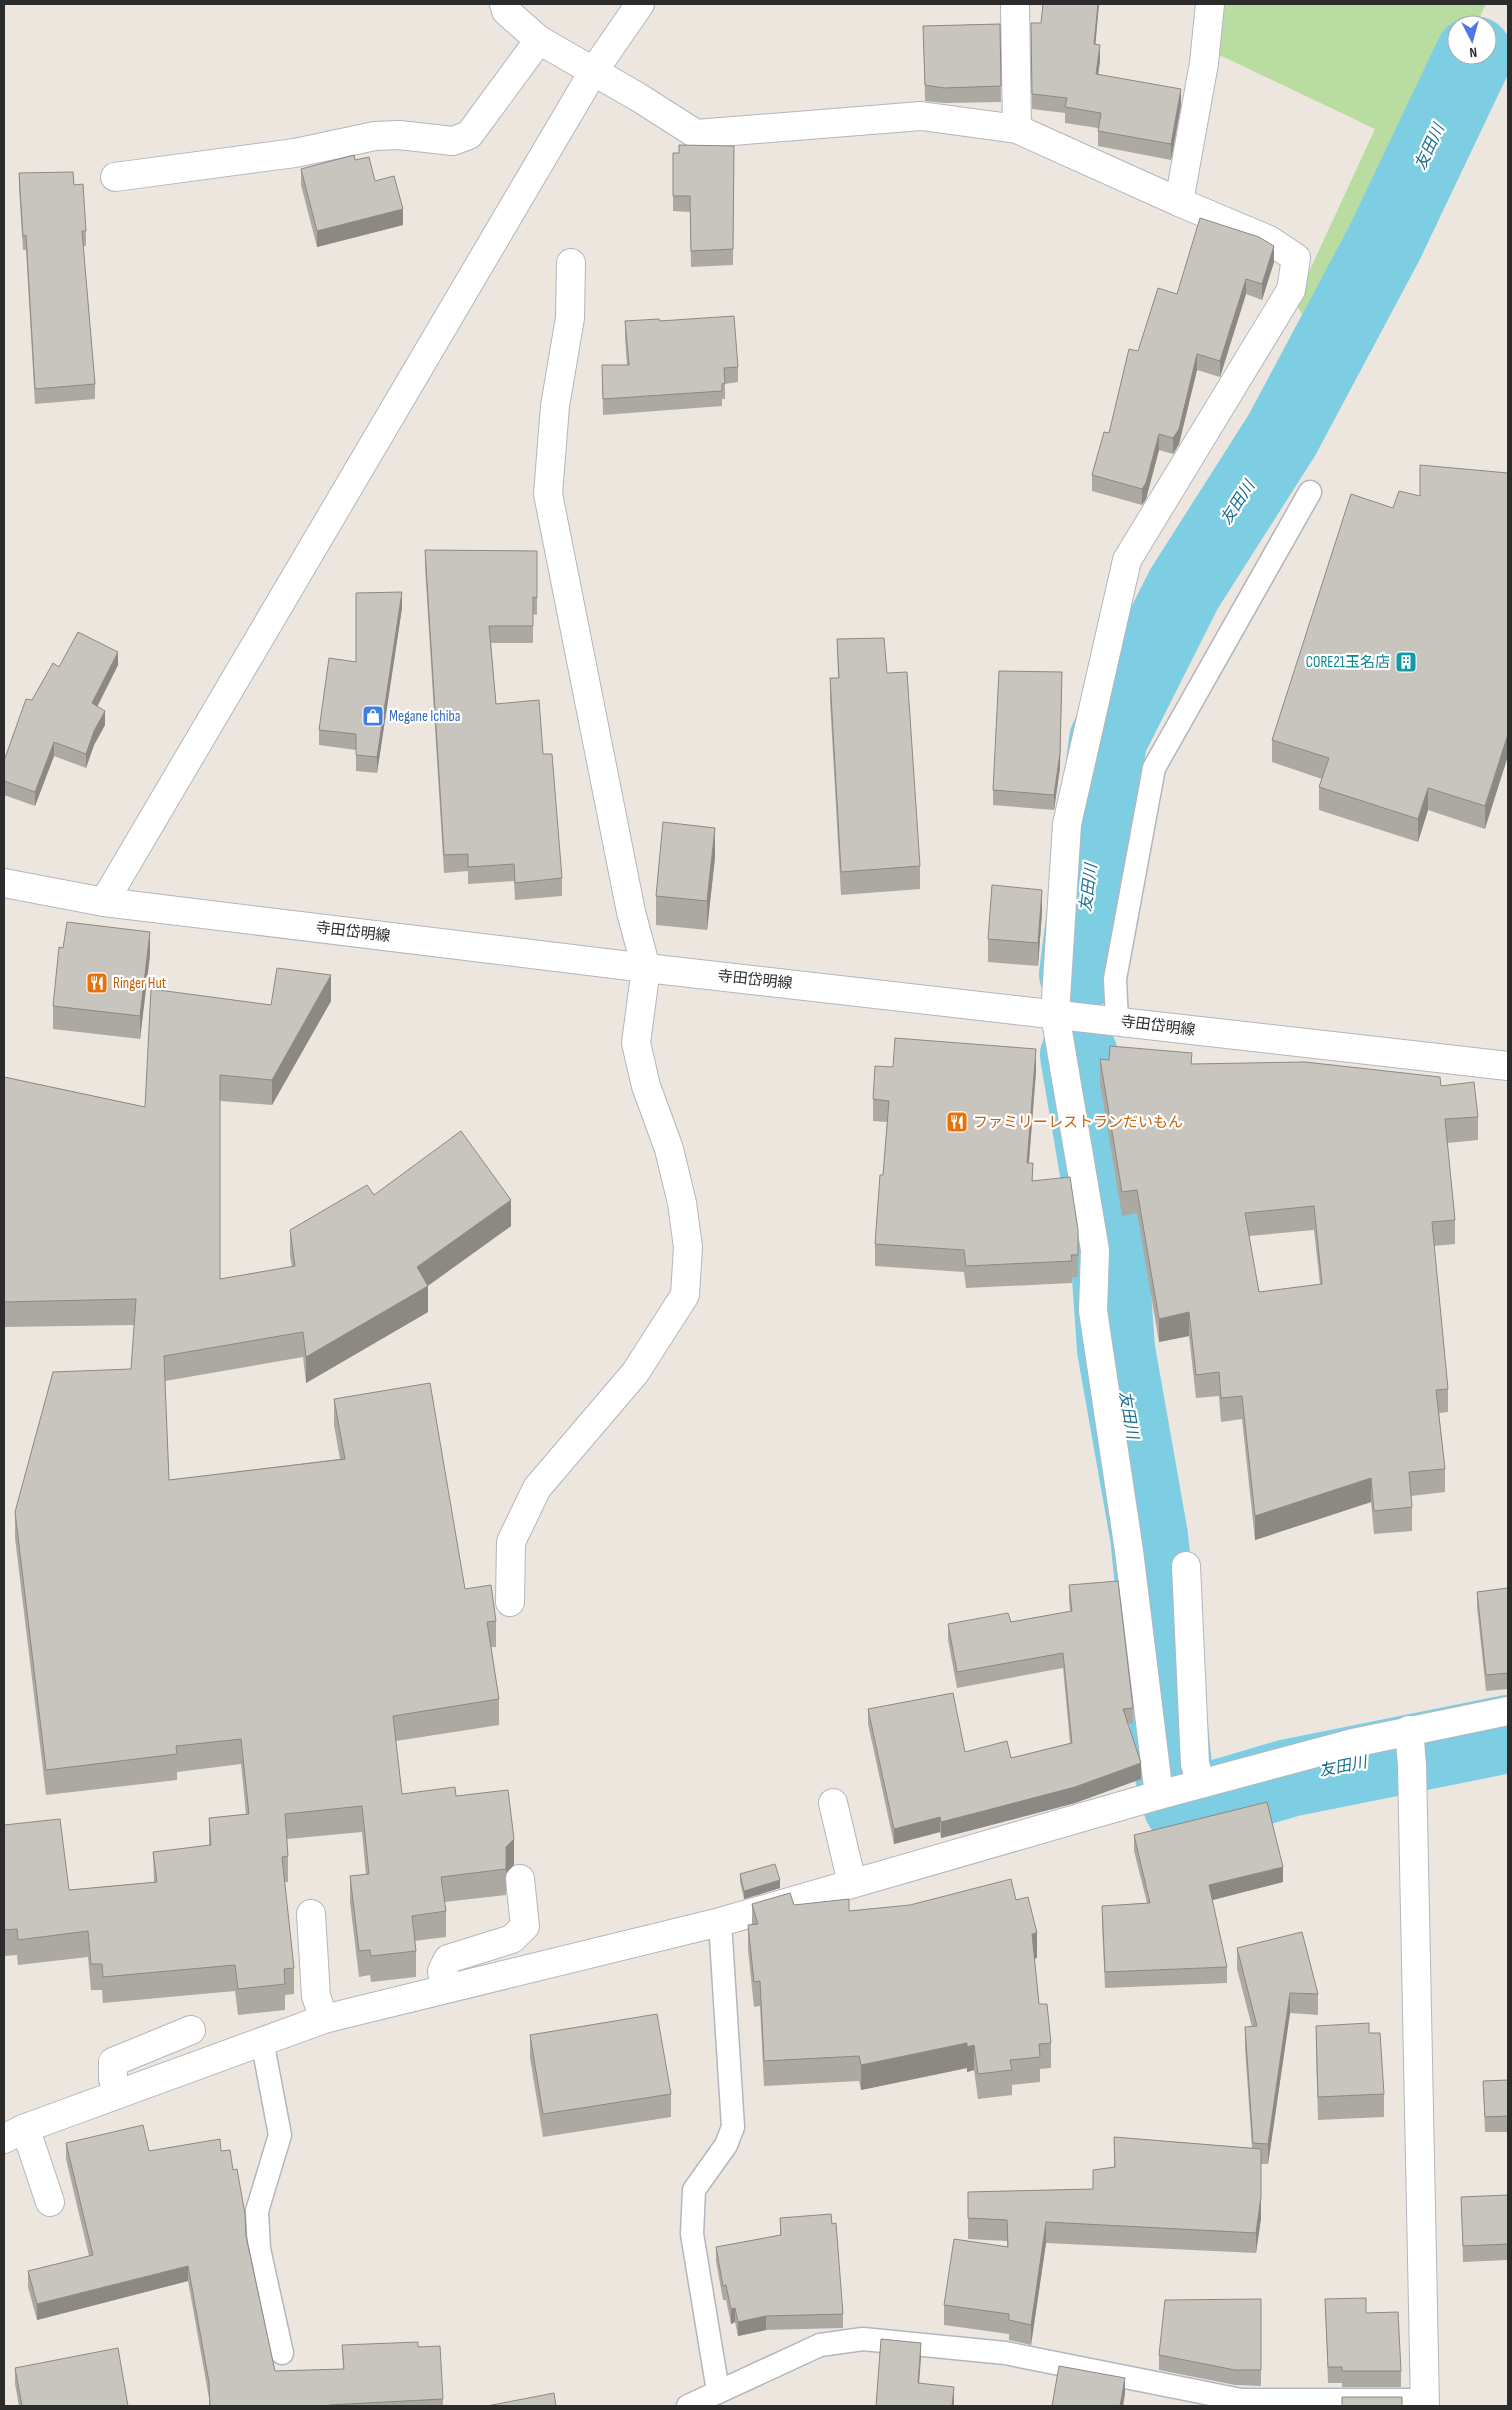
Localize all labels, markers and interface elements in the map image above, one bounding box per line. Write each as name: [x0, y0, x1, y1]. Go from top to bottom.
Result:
north arrow: [1447, 15, 1497, 65]
text: N: [1469, 44, 1478, 61]
water label: 友田川: [1411, 119, 1450, 173]
water label: 友田川: [1217, 476, 1260, 528]
building icon: CORE21玉名店: [1394, 650, 1418, 674]
place label: CORE21玉名店: [1306, 653, 1390, 672]
shop icon: Megane Ichiba: [361, 704, 385, 728]
place label: Megane Ichiba: [389, 707, 461, 726]
water label: 友田川: [1077, 861, 1102, 913]
street label: 寺田岱明線: [315, 918, 391, 946]
street label: 寺田岱明線: [717, 967, 793, 993]
restaurant icon: Ringer Hut: [85, 971, 109, 995]
place label: Ringer Hut: [113, 974, 167, 993]
street label: 寺田岱明線: [1120, 1012, 1196, 1040]
restaurant icon: ファミリーレストランだいもん: [945, 1110, 969, 1134]
place label: ファミリーレストランだいもん: [973, 1113, 1183, 1132]
water label: 友田川: [1114, 1390, 1142, 1442]
water label: 友田川: [1318, 1753, 1370, 1781]

